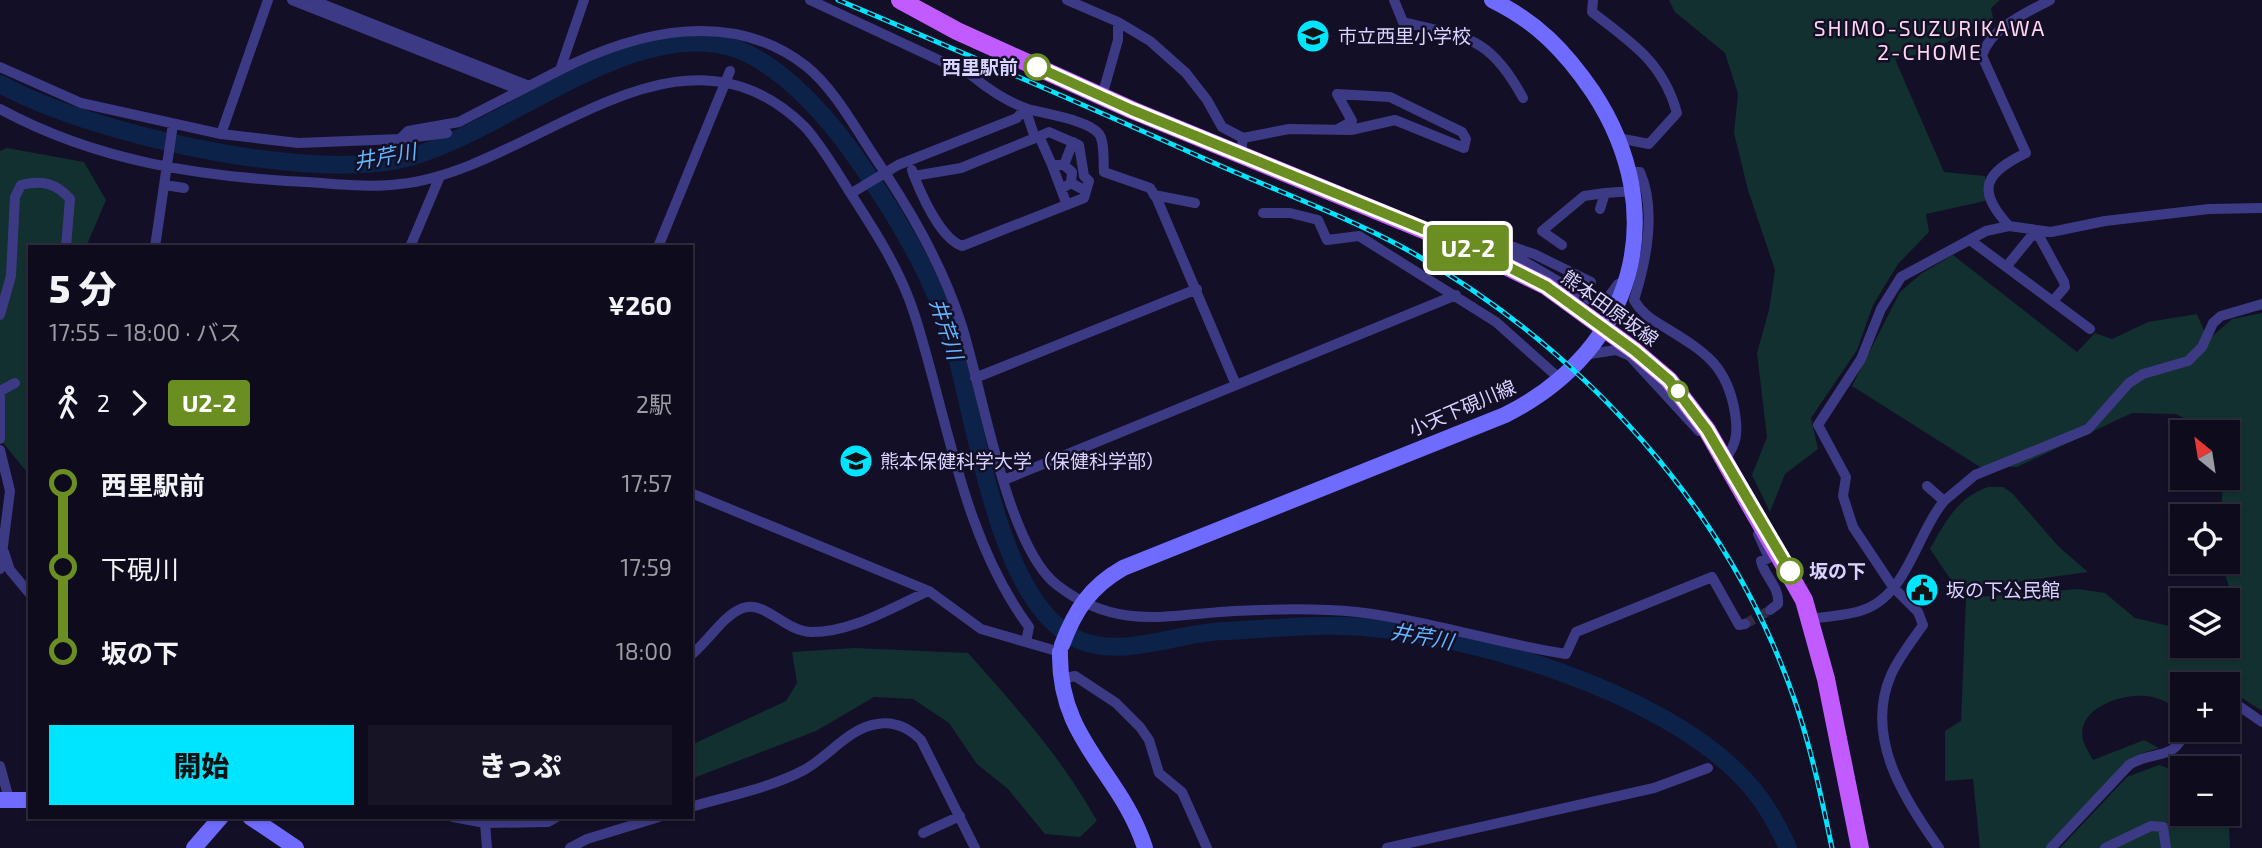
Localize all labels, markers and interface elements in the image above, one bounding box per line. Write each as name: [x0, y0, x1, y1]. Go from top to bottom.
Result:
district label: SHIMO-SUZURIKAWA 2-CHOME: [1814, 15, 2046, 64]
school or university icon: 市立西里小学校: [1294, 17, 1332, 55]
place label: 市立西里小学校: [1338, 24, 1471, 47]
marker: 西里駅前: [1024, 54, 1050, 80]
place label: 西里駅前: [942, 55, 1018, 78]
water label: 井芹川: [352, 137, 420, 173]
line badge: U2-2: [1419, 225, 1517, 271]
text: U2-2: [1441, 233, 1495, 262]
text: 5 分: [49, 265, 116, 311]
street label: 熊本田原坂線: [1557, 265, 1663, 350]
text: ¥260: [608, 289, 672, 320]
water label: 井芹川: [926, 295, 970, 364]
text: 17:55 – 18:00 · バス: [49, 318, 242, 346]
street label: 小天下硯川線: [1405, 375, 1519, 440]
unlabelled marker: [1668, 381, 1688, 401]
icon: walk: [49, 384, 87, 422]
icon: forward: [120, 384, 158, 422]
text: U2-2: [182, 388, 236, 417]
text: 2: [97, 389, 110, 417]
text: 2駅: [636, 390, 672, 418]
north arrow: [2170, 420, 2240, 490]
map controls: [2170, 420, 2240, 826]
school or university icon: 熊本保健科学大学（保健科学部）: [837, 442, 875, 480]
place label: 熊本保健科学大学（保健科学部）: [880, 449, 1165, 472]
text: 西里駅前: [101, 469, 205, 500]
text: 17:57: [622, 469, 672, 497]
button: locate: [2170, 504, 2240, 574]
text: 下硯川: [101, 553, 179, 584]
text: 17:59: [620, 553, 672, 581]
marker: 坂の下: [1777, 558, 1803, 584]
place label: 坂の下: [1809, 559, 1866, 582]
public building icon: 坂の下公民館: [1903, 571, 1941, 609]
place label: 坂の下公民館: [1946, 578, 2060, 601]
button: layers: [2170, 588, 2240, 658]
water label: 井芹川: [1389, 618, 1457, 654]
text: 坂の下: [101, 637, 179, 668]
text: 18:00: [616, 637, 672, 665]
button: +: [2170, 672, 2240, 742]
button: 開始: [49, 725, 354, 805]
button: きっぷ: [368, 725, 672, 805]
button: −: [2170, 756, 2240, 826]

